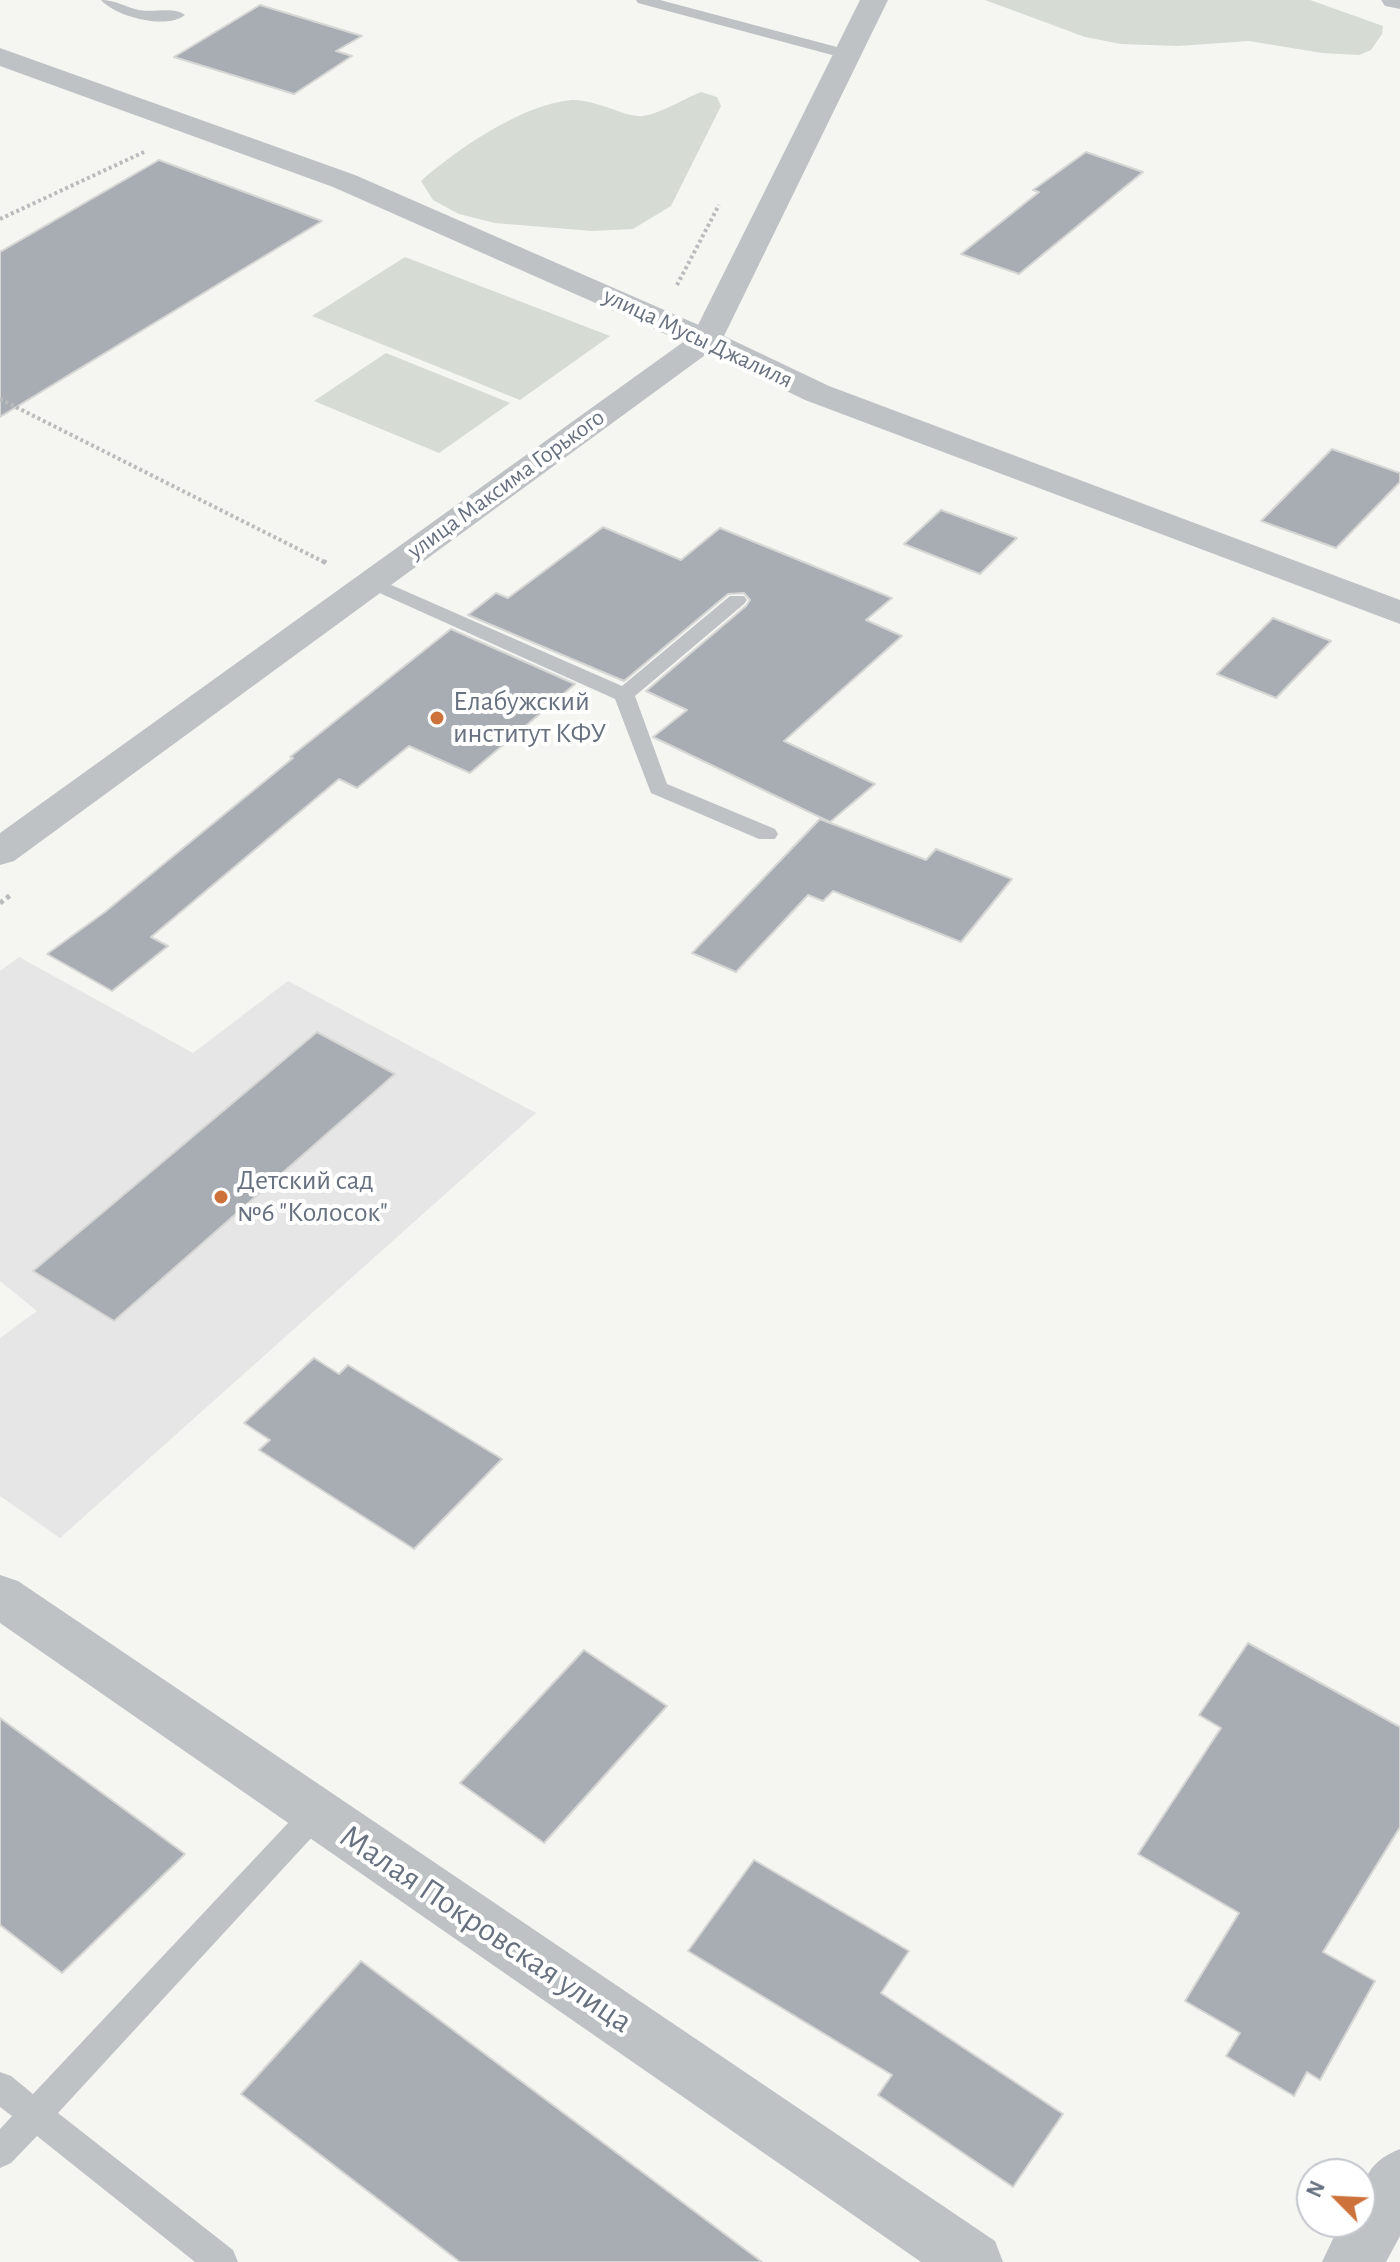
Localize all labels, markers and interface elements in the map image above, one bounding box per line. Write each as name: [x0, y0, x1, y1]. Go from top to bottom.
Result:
street label: улица Мусы Джалиля: [599, 281, 797, 395]
street label: улица Максима Горького: [402, 403, 610, 565]
place label: Елабужский институт КФУ: [453, 685, 606, 751]
marker: Елабужский институт КФУ: [428, 709, 446, 727]
place label: Детский сад №6 "Колосок": [237, 1164, 388, 1230]
marker: Детский сад №6 "Колосок": [212, 1188, 230, 1206]
street label: Малая Покровская улица: [332, 1816, 640, 2042]
north arrow: [1296, 2158, 1376, 2238]
text: N: [1303, 2178, 1329, 2201]

